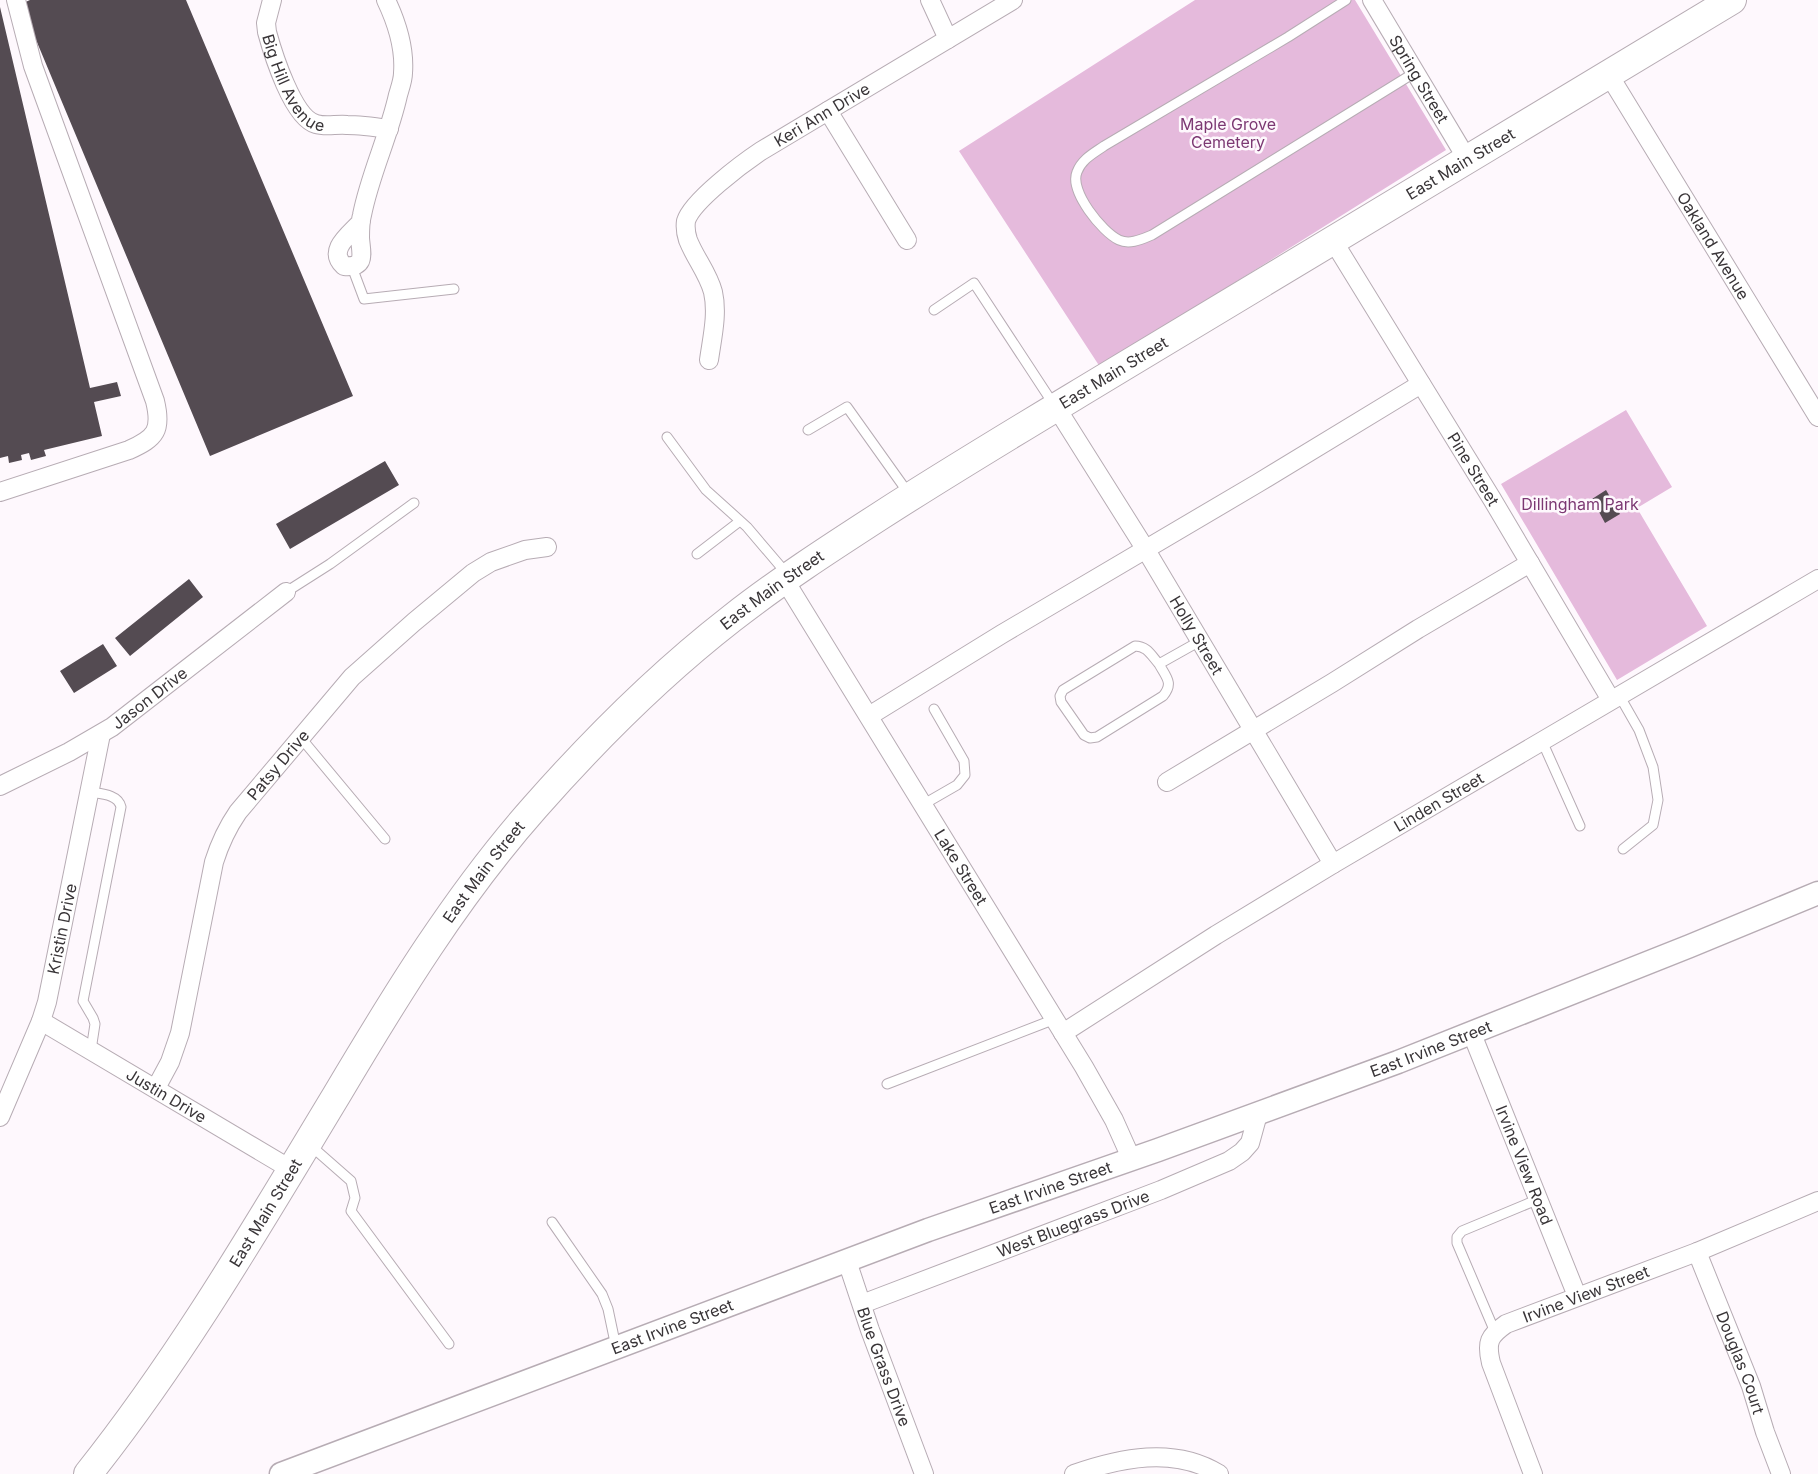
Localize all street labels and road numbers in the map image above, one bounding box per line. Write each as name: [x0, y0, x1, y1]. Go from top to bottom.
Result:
street label: Spring Street: [1385, 31, 1453, 127]
street label: Big Hill Avenue: [258, 32, 326, 136]
street label: Keri Ann Drive: [770, 78, 873, 151]
street label: East Main Street: [1402, 123, 1518, 204]
street label: Oakland Avenue: [1673, 188, 1754, 303]
street label: East Main Street: [1055, 332, 1171, 413]
street label: Pine Street: [1443, 429, 1504, 509]
street label: East Main Street: [716, 546, 827, 634]
street label: Holly Street: [1166, 592, 1228, 678]
street label: Jason Drive: [108, 663, 191, 733]
street label: Patsy Drive: [242, 726, 313, 804]
street label: Linden Street: [1390, 768, 1487, 836]
street label: East Main Street: [438, 817, 529, 927]
street label: Lake Street: [930, 825, 992, 909]
street label: Kristin Drive: [43, 882, 81, 976]
street label: East Irvine Street: [1367, 1016, 1494, 1081]
street label: Justin Drive: [123, 1064, 210, 1127]
street label: Irvine View Road: [1492, 1102, 1557, 1227]
street label: East Main Street: [225, 1155, 306, 1271]
street label: East Irvine Street: [986, 1157, 1114, 1218]
street label: West Bluegrass Drive: [994, 1185, 1152, 1262]
street label: Irvine View Street: [1520, 1261, 1652, 1327]
street label: East Irvine Street: [608, 1294, 736, 1359]
street label: Blue Grass Drive: [853, 1304, 915, 1429]
street label: Douglas Court: [1712, 1308, 1769, 1416]

